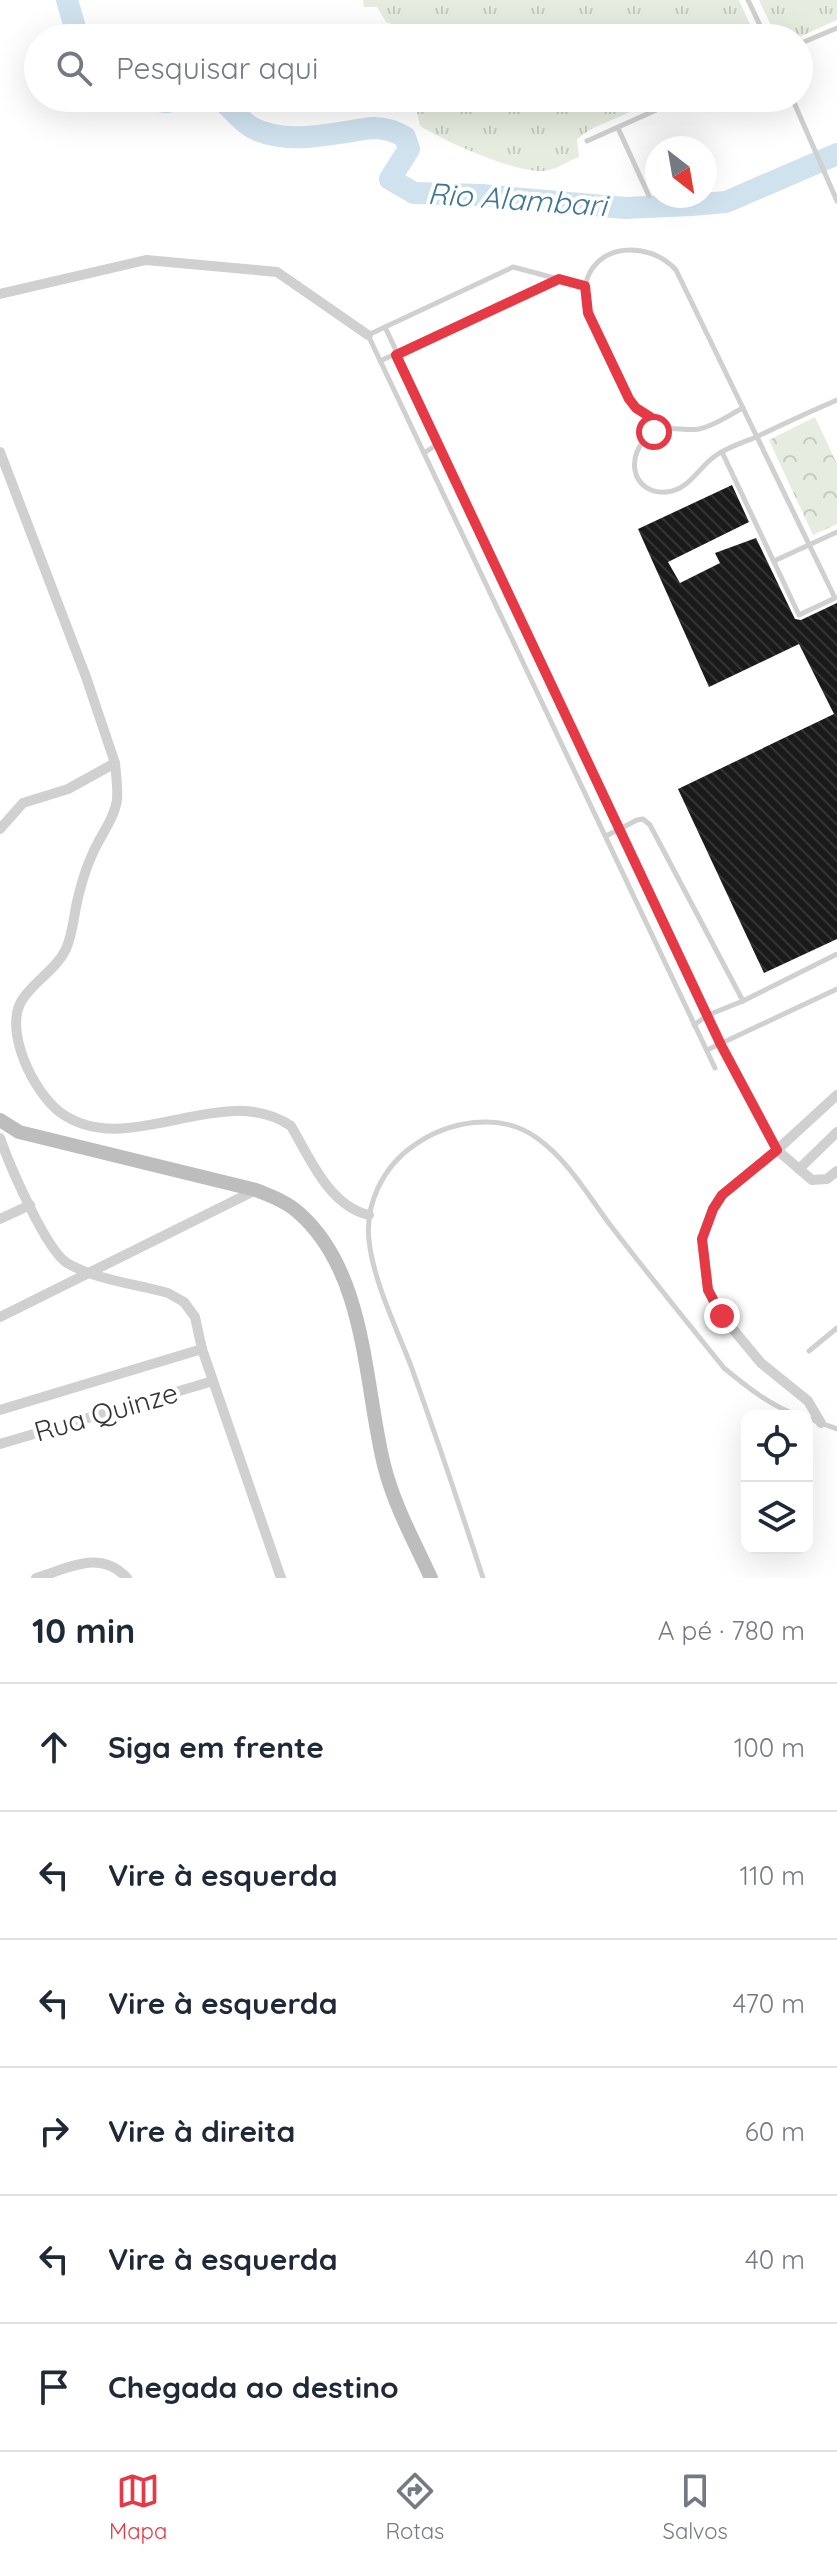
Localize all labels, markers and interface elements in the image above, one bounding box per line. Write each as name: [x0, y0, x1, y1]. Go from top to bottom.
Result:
search box: [24, 24, 813, 112]
icon: search: [52, 46, 96, 90]
text: Pesquisar aqui: [116, 49, 318, 87]
north arrow: [645, 136, 717, 208]
water label: Rio Alambari: [426, 174, 611, 224]
route start: [636, 414, 672, 450]
route end: [704, 1298, 740, 1334]
street label: Rua Quinze: [30, 1374, 182, 1449]
map controls: [741, 1410, 813, 1554]
button: locate: [741, 1410, 813, 1482]
button: layers: [741, 1482, 813, 1554]
text: 10 min: [32, 1609, 135, 1652]
text: A pé · 780 m: [658, 1614, 805, 1647]
icon: ahead: [32, 1725, 76, 1769]
text: Siga em frente: [108, 1728, 324, 1766]
text: 100 m: [734, 1731, 805, 1764]
icon: left: [32, 1853, 76, 1897]
text: Vire à esquerda: [108, 1856, 337, 1894]
text: 110 m: [739, 1859, 805, 1892]
icon: left: [32, 1981, 76, 2025]
text: Vire à esquerda: [108, 1984, 337, 2022]
text: 470 m: [732, 1987, 805, 2020]
icon: right: [32, 2109, 76, 2153]
text: Vire à direita: [108, 2112, 295, 2150]
text: 60 m: [745, 2115, 805, 2148]
icon: left: [32, 2237, 76, 2281]
text: Vire à esquerda: [108, 2240, 337, 2278]
text: 40 m: [745, 2243, 805, 2276]
icon: arrive: [32, 2365, 76, 2409]
text: Chegada ao destino: [108, 2368, 399, 2406]
tab: Mapa: [109, 2469, 167, 2545]
tab: Rotas: [385, 2469, 444, 2545]
tab: Salvos: [663, 2469, 728, 2545]

